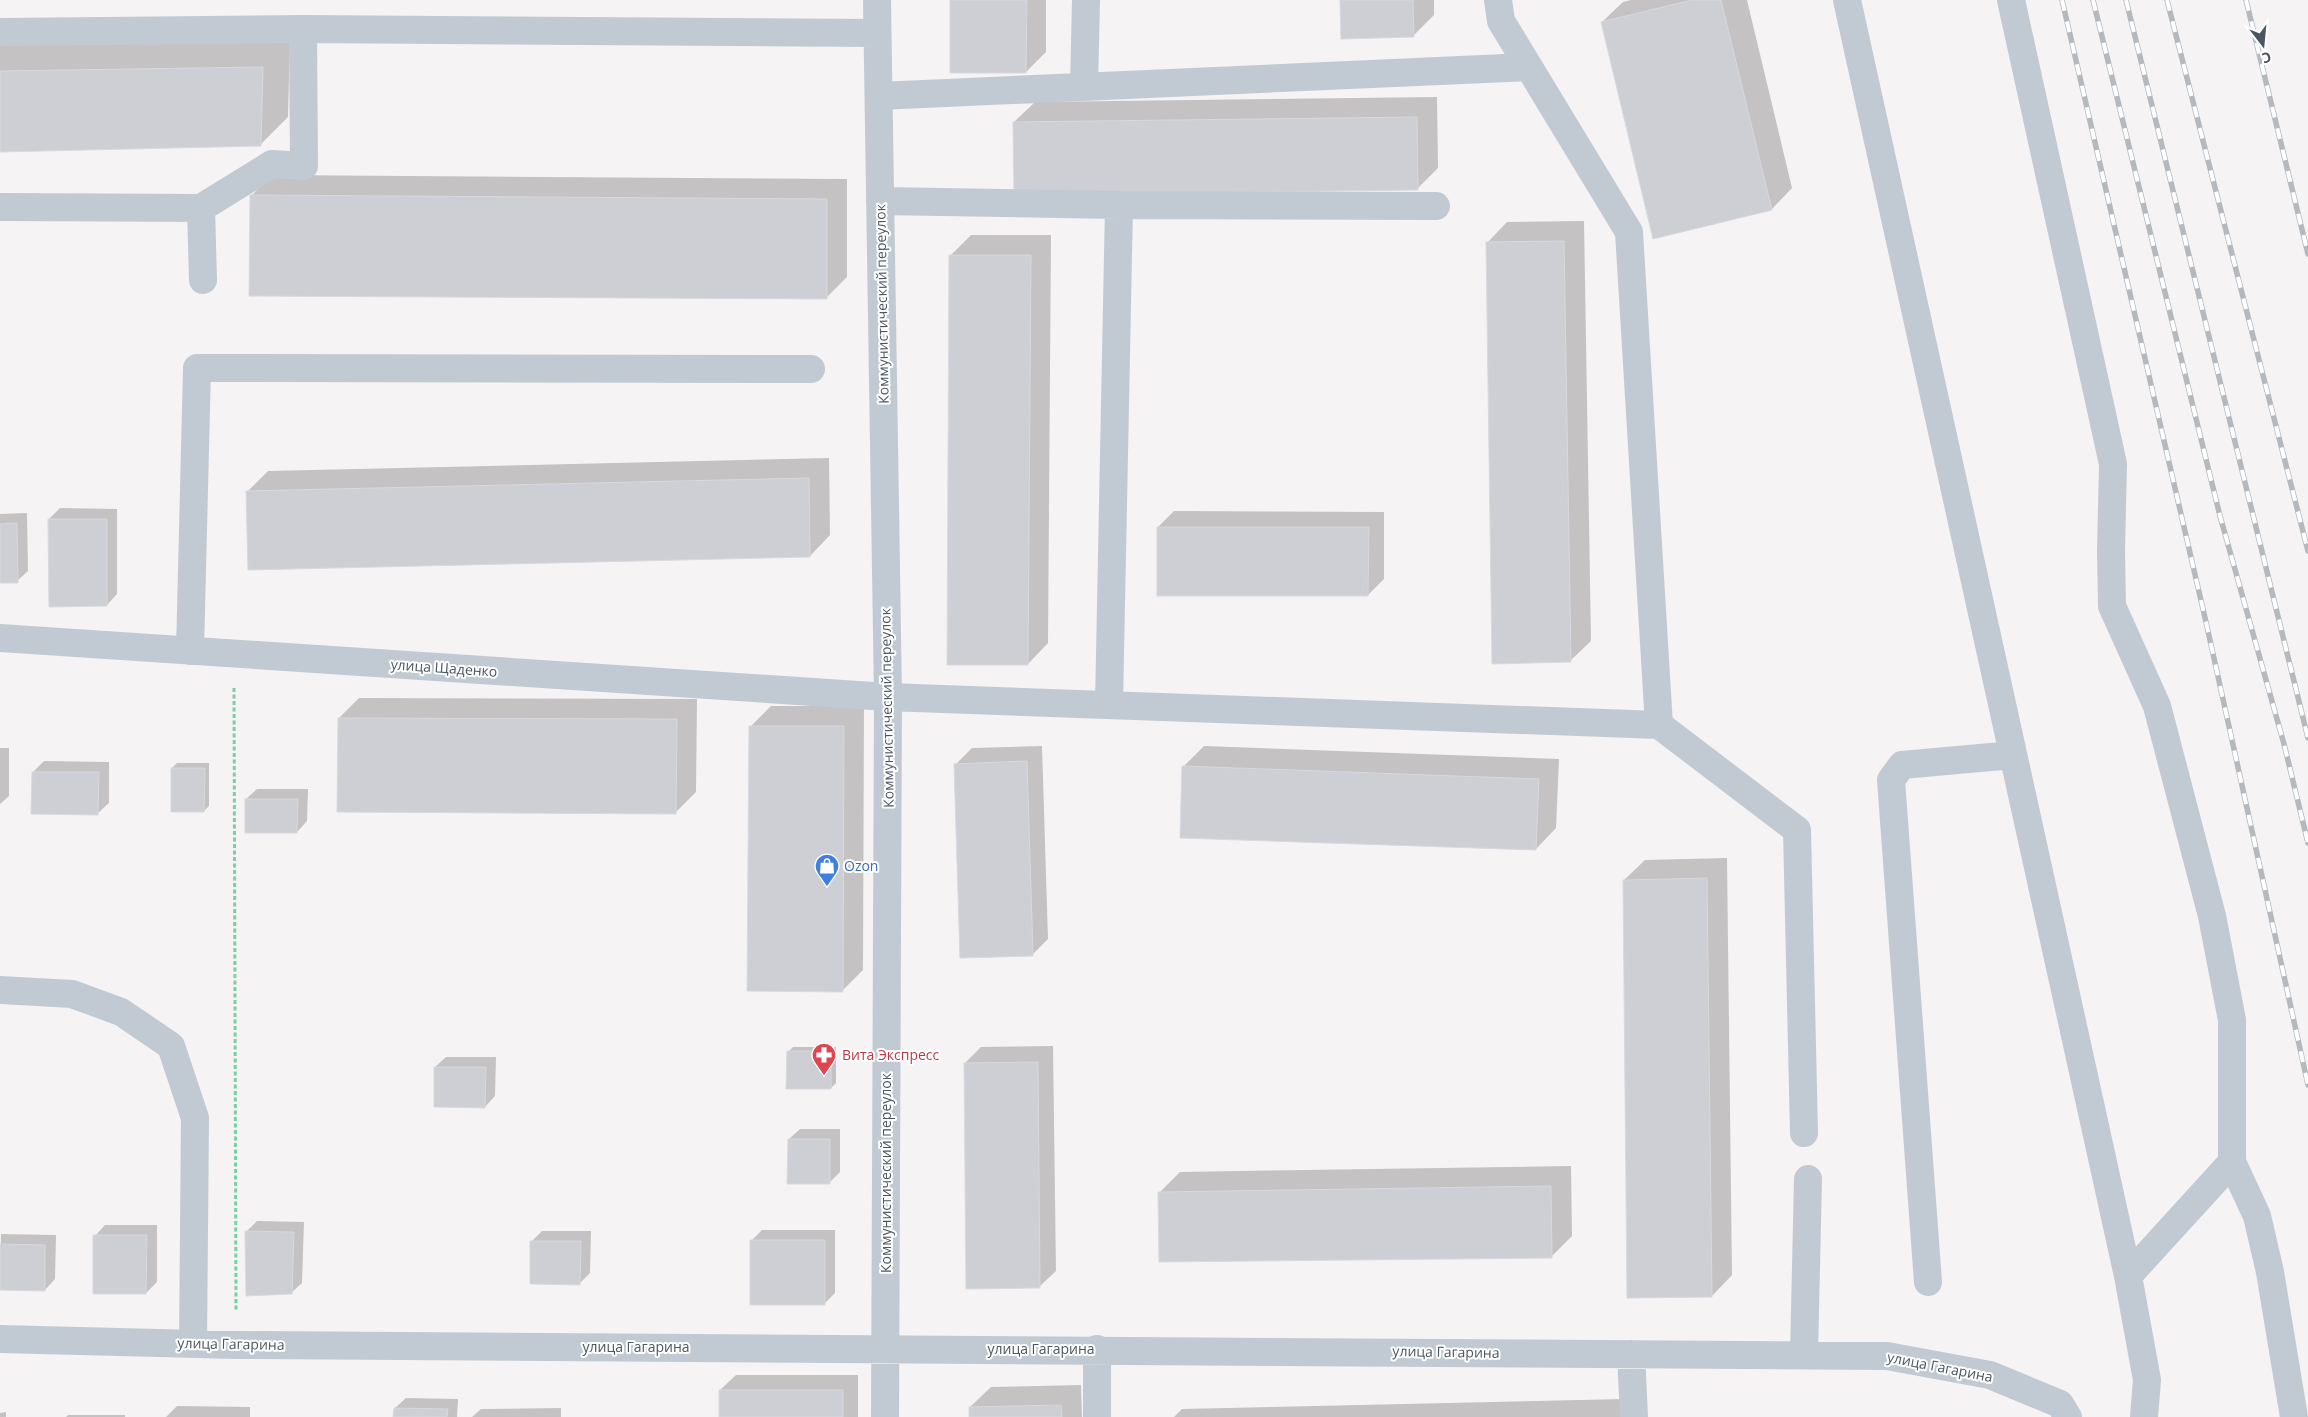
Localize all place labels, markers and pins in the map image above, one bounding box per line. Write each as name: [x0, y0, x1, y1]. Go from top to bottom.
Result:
shop icon: Ozon: [814, 853, 840, 887]
place label: Ozon: [844, 856, 878, 875]
pharmacy icon: Вита Экспресс: [811, 1042, 837, 1076]
place label: Вита Экспресс: [842, 1045, 940, 1064]

